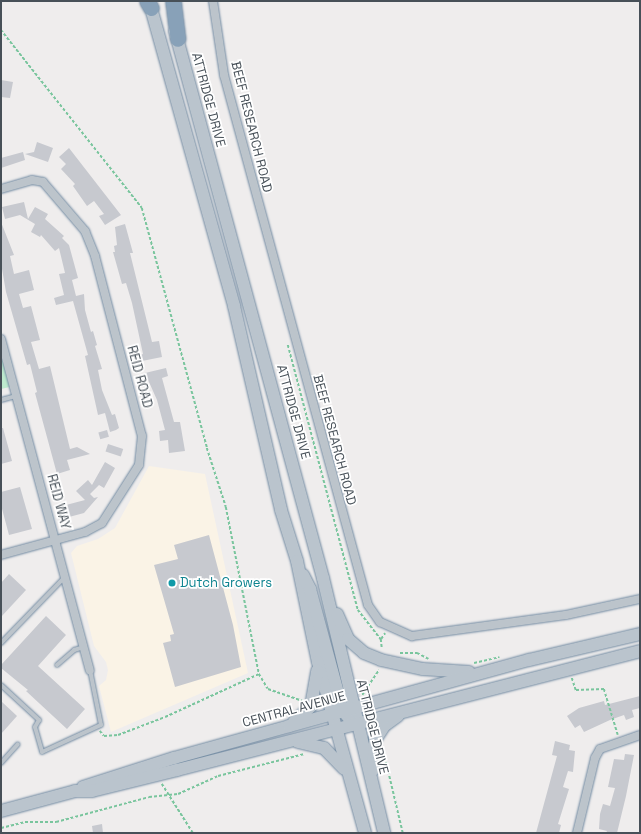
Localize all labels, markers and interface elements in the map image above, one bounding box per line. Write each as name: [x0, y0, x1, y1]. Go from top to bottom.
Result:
street label: ATTRIDGE DRIVE: [188, 51, 228, 149]
street label: BEEF RESEARCH ROAD: [227, 60, 275, 194]
street label: REID ROAD: [123, 344, 155, 410]
street label: ATTRIDGE DRIVE: [273, 363, 313, 461]
street label: BEEF RESEARCH ROAD: [309, 373, 359, 507]
street label: REID WAY: [43, 473, 73, 531]
place label: Dutch Growers: [180, 575, 272, 591]
marker: Dutch Growers: [167, 578, 177, 588]
street label: ATTRIDGE DRIVE: [353, 678, 391, 776]
street label: CENTRAL AVENUE: [241, 689, 347, 731]

